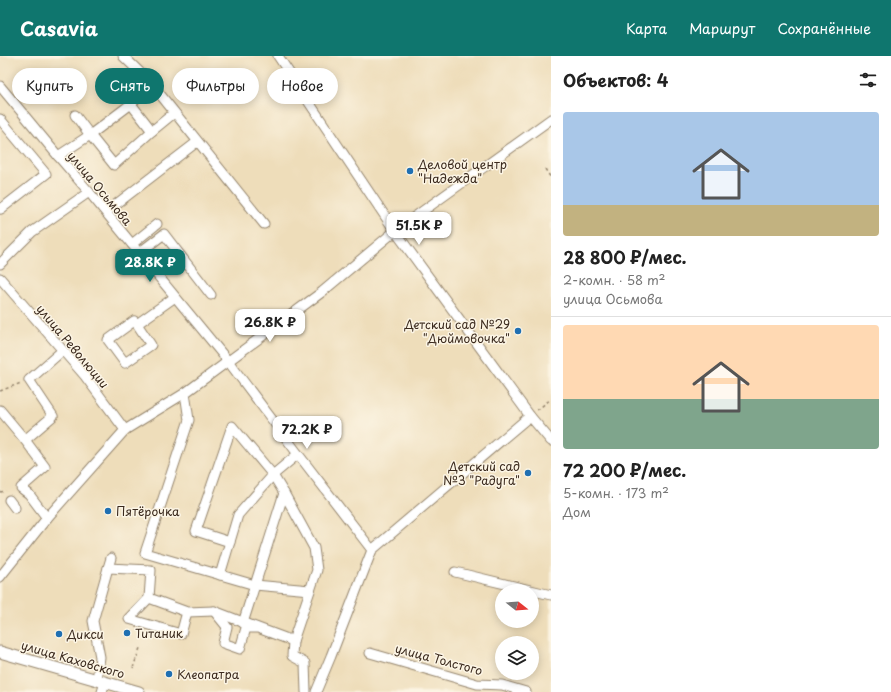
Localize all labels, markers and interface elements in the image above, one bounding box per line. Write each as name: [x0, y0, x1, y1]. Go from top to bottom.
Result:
text: Casavia: [20, 14, 98, 42]
text: Карта: [626, 18, 667, 39]
text: Маршрут: [689, 18, 755, 39]
text: Сохранённые: [777, 18, 871, 39]
text: Объектов: 4: [563, 67, 668, 93]
chip: Купить: [12, 68, 87, 104]
chip: Снять: [95, 68, 164, 104]
chip: Фильтры: [172, 68, 259, 104]
chip: Новое: [267, 68, 338, 104]
icon: filters: [857, 69, 879, 91]
icon: home: [685, 138, 757, 210]
street label: улица Осьмова: [64, 147, 137, 229]
place label: Деловой центр "Надежда": [417, 155, 507, 187]
marker: Деловой центр "Надежда": [405, 166, 415, 176]
pin: 51.5K ₽: [382, 212, 456, 246]
text: 51.5K ₽: [395, 215, 443, 234]
text: 28 800 ₽/мес.: [563, 244, 686, 270]
pin: 28.8K ₽: [113, 249, 187, 283]
text: 28.8K ₽: [124, 252, 176, 271]
text: 2-комн. · 58 m²: [563, 270, 665, 289]
text: улица Осьмова: [563, 289, 663, 308]
street label: улица Революции: [32, 300, 114, 392]
pin: 26.8K ₽: [233, 309, 307, 343]
text: 26.8K ₽: [244, 312, 296, 331]
place label: Детский сад №29 "Дюймовочка": [403, 315, 510, 347]
marker: Детский сад №29 "Дюймовочка": [513, 326, 523, 336]
icon: home: [685, 351, 757, 423]
pin: 72.2K ₽: [270, 416, 344, 450]
text: 72.2K ₽: [282, 419, 332, 438]
place label: Детский сад №3 "Радуга": [443, 457, 520, 489]
text: 72 200 ₽/мес.: [563, 457, 686, 483]
marker: Детский сад №3 "Радуга": [523, 468, 533, 478]
text: 5-комн. · 173 m²: [563, 483, 669, 502]
place label: Пятёрочка: [116, 502, 180, 520]
text: Дом: [563, 502, 591, 521]
marker: Пятёрочка: [103, 506, 113, 516]
north arrow: [495, 584, 539, 628]
map controls: [495, 584, 539, 680]
place label: Титаник: [135, 624, 184, 642]
place label: Дикси: [66, 625, 104, 643]
marker: Титаник: [122, 628, 132, 638]
marker: Дикси: [54, 629, 64, 639]
street label: улица Каховского: [19, 636, 127, 682]
button: layers: [495, 636, 539, 680]
street label: улица Толстого: [393, 639, 485, 679]
place label: Клеопатра: [177, 665, 240, 683]
marker: Клеопатра: [164, 669, 174, 679]

